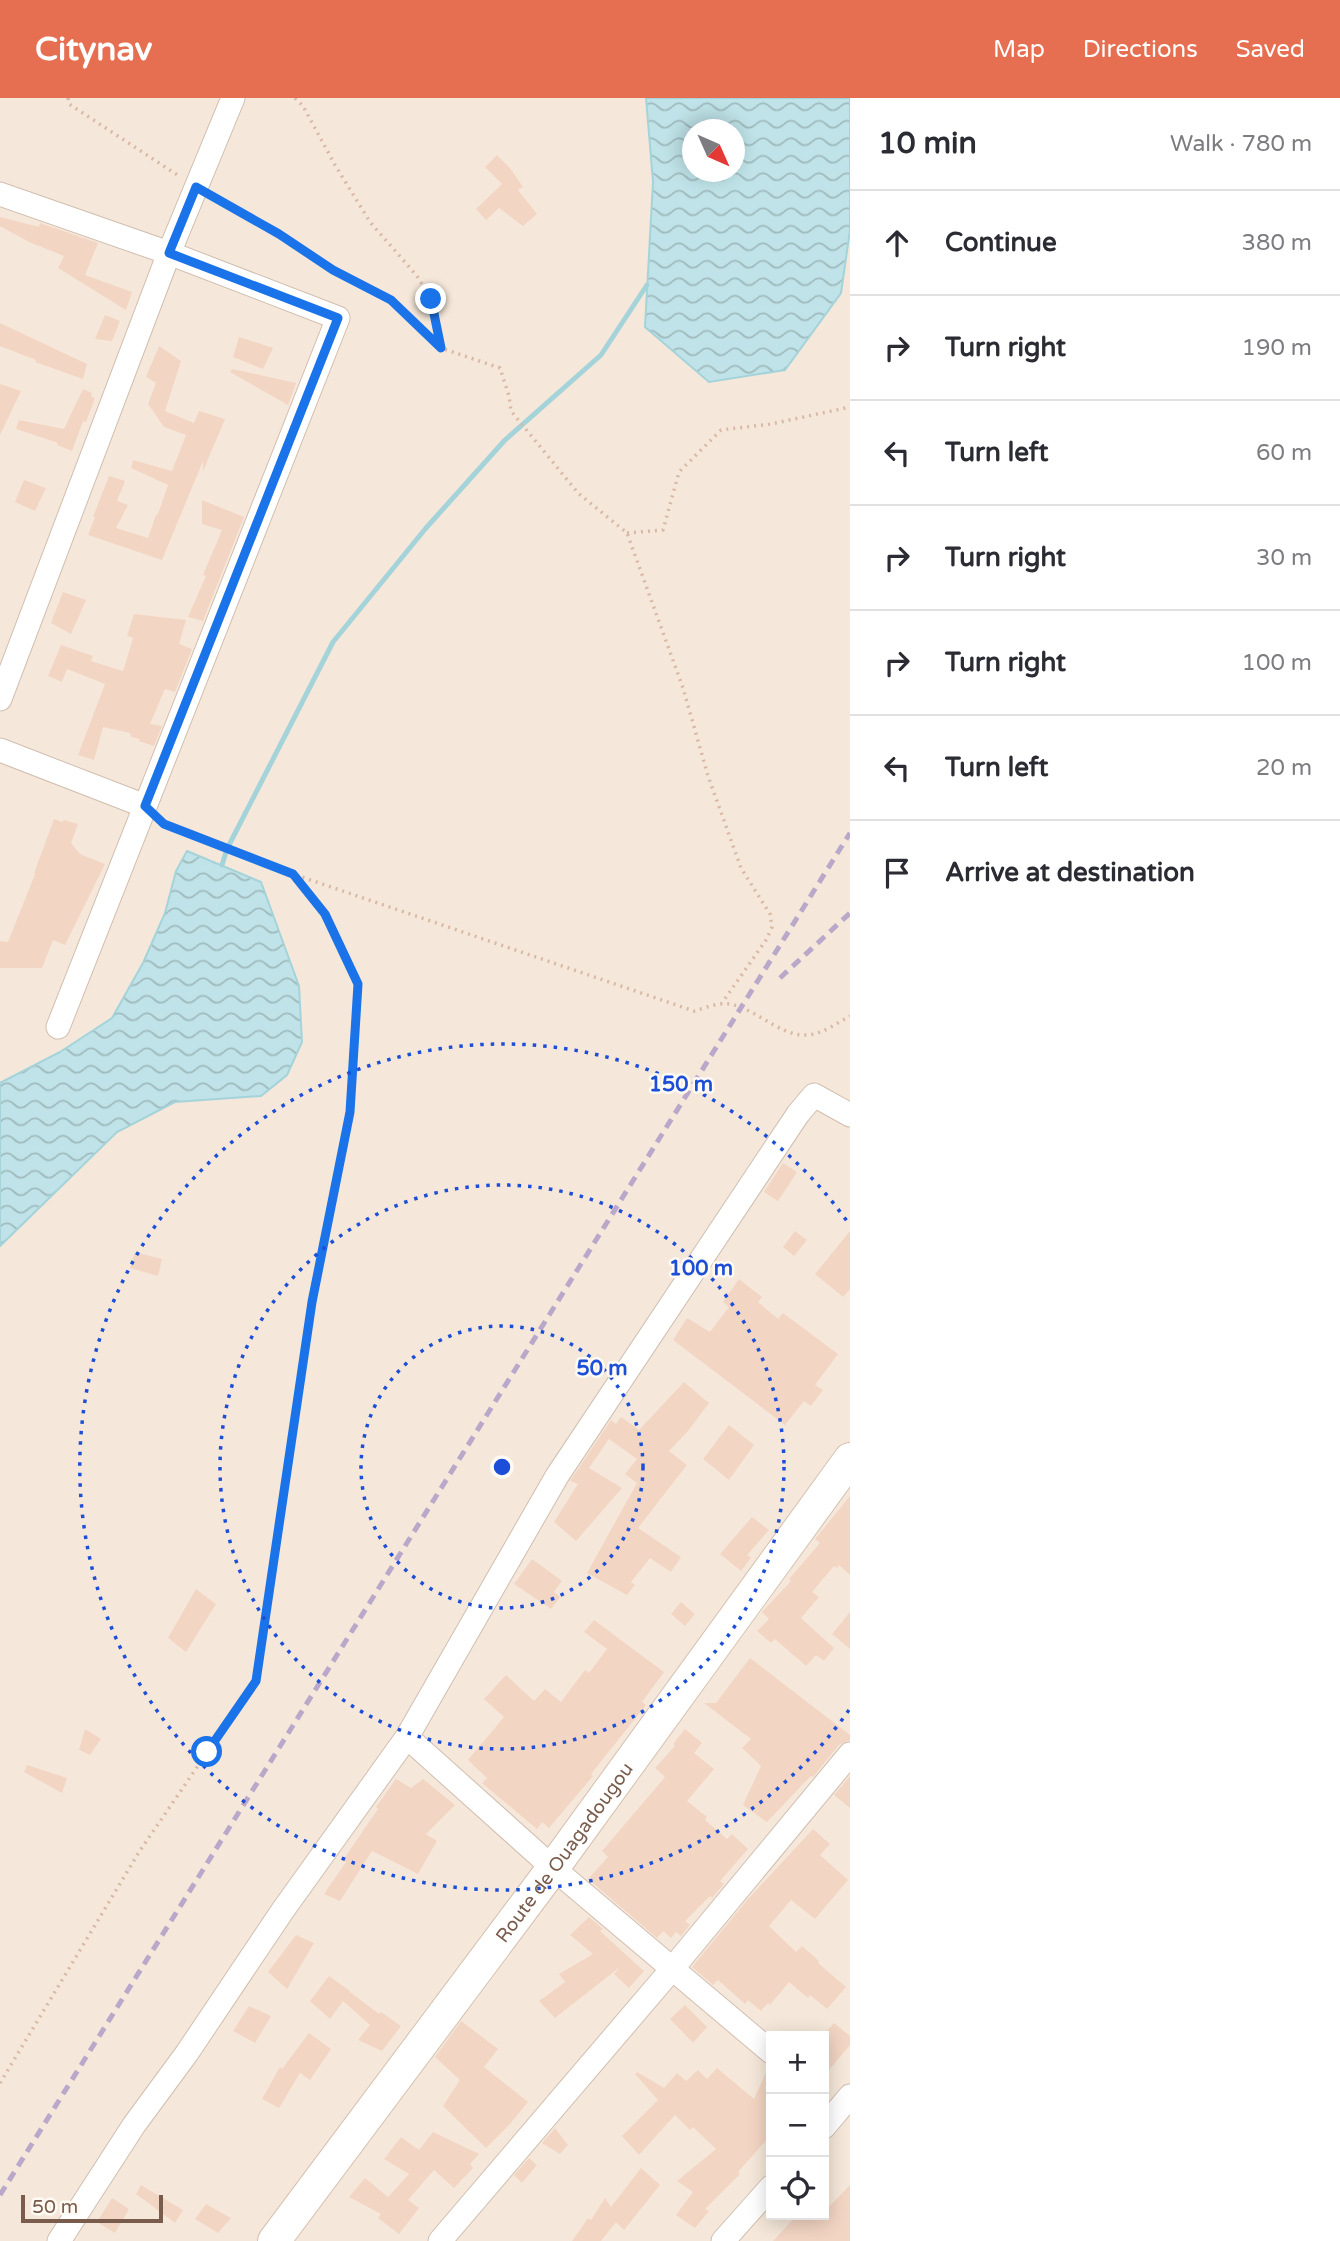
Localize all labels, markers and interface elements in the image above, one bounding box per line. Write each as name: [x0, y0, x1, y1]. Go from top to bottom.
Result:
text: Citynav: [35, 30, 152, 69]
text: Map: [993, 35, 1045, 64]
text: Directions: [1083, 35, 1198, 64]
text: Saved: [1236, 35, 1305, 64]
north arrow: [682, 119, 745, 182]
text: 10 min: [878, 125, 977, 162]
text: Walk · 780 m: [1170, 130, 1312, 158]
icon: ahead: [878, 224, 916, 262]
text: Continue: [945, 227, 1057, 258]
text: 380 m: [1242, 229, 1312, 257]
route end: [415, 283, 446, 314]
icon: right: [878, 329, 916, 367]
text: Turn right: [945, 332, 1066, 363]
text: 190 m: [1242, 334, 1312, 362]
icon: left: [878, 434, 916, 472]
text: Turn left: [945, 437, 1048, 468]
text: 60 m: [1256, 439, 1312, 467]
icon: right: [878, 539, 916, 577]
text: Turn right: [945, 542, 1066, 573]
text: 30 m: [1256, 544, 1312, 572]
icon: right: [878, 644, 916, 682]
text: Turn right: [945, 647, 1066, 678]
text: 100 m: [1242, 649, 1312, 677]
icon: left: [878, 749, 916, 787]
text: Turn left: [945, 752, 1048, 783]
text: 20 m: [1256, 754, 1312, 782]
icon: arrive: [878, 854, 916, 892]
text: Arrive at destination: [945, 857, 1195, 888]
text: 150 m: [649, 1072, 713, 1097]
text: 100 m: [669, 1256, 733, 1281]
text: 50 m: [576, 1356, 628, 1381]
centre of rings: [490, 1455, 514, 1479]
route start: [191, 1736, 222, 1767]
street label: Route de Ouagadougou: [491, 1758, 638, 1947]
map controls: [766, 2031, 829, 2220]
button: +: [766, 2031, 829, 2094]
button: −: [766, 2094, 829, 2157]
button: locate: [766, 2157, 829, 2220]
scale bar: [21, 2192, 163, 2224]
text: 50 m: [32, 2196, 78, 2218]

